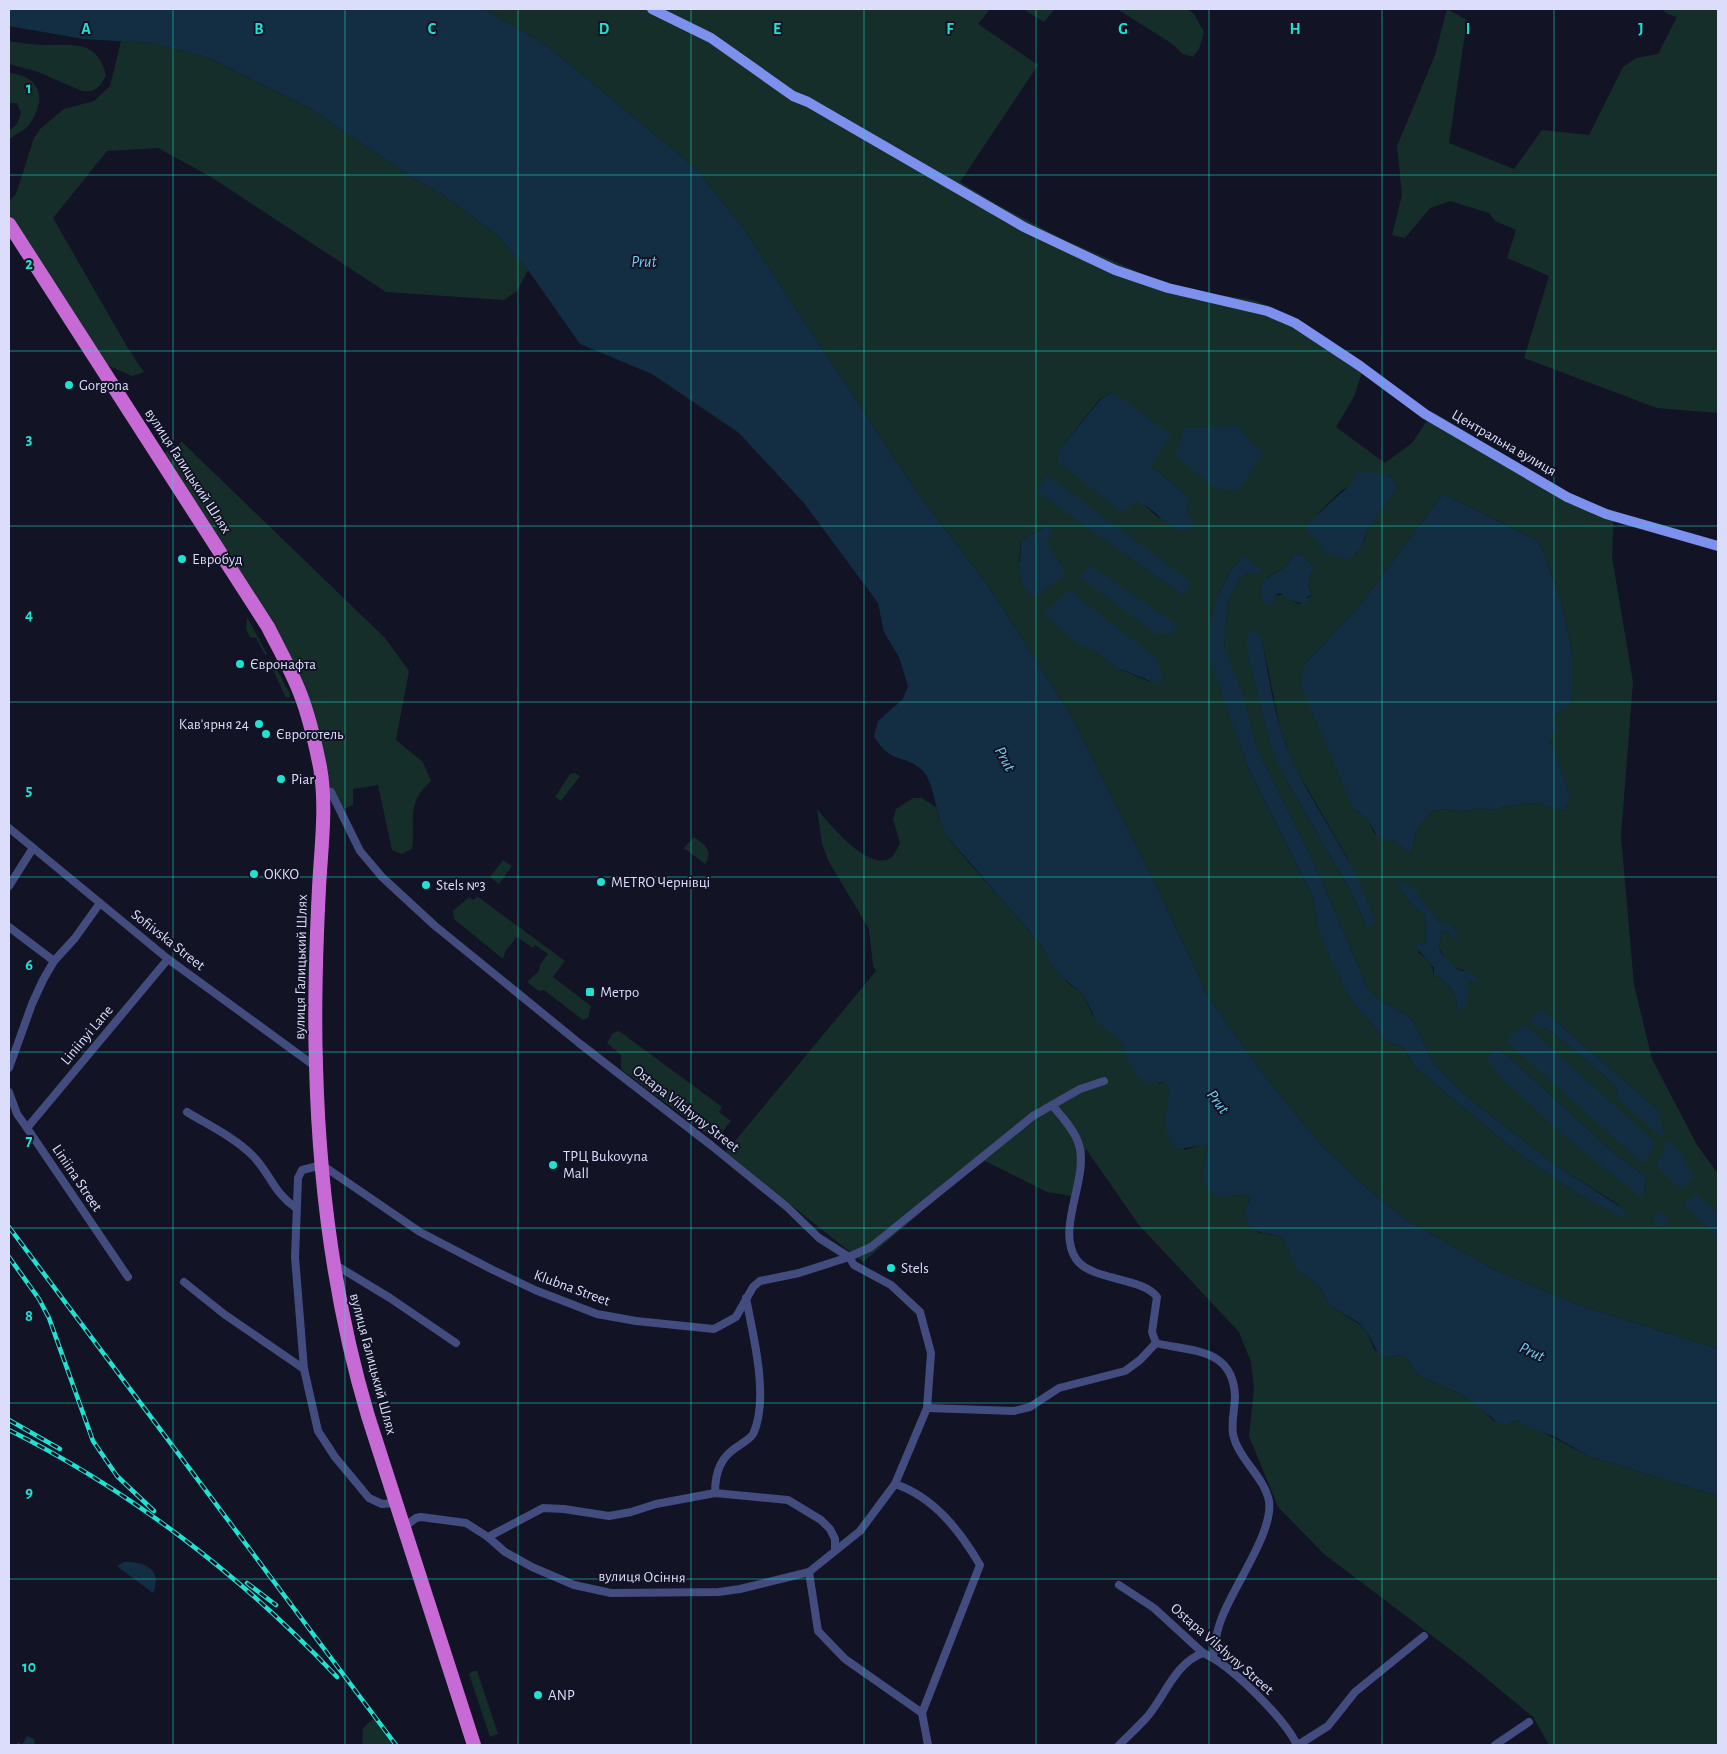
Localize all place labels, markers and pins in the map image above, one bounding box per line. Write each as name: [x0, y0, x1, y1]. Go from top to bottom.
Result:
place label: Gorgona: [79, 378, 129, 393]
marker: Gorgona: [63, 379, 75, 391]
place label: Евробуд: [192, 552, 243, 567]
marker: Евробуд: [176, 553, 188, 565]
place label: Євронафта: [250, 657, 316, 672]
marker: Євронафта: [234, 658, 246, 670]
place label: Кав'ярня 24: [179, 717, 249, 732]
marker: Кав'ярня 24: [253, 718, 265, 730]
place label: Євроготель: [276, 727, 344, 742]
marker: Євроготель: [260, 728, 272, 740]
place label: Piar: [291, 772, 314, 787]
marker: Piar: [275, 773, 287, 785]
place label: OKKO: [264, 867, 299, 882]
marker: OKKO: [248, 868, 260, 880]
place label: METRO Чернівці: [611, 875, 710, 890]
marker: METRO Чернівці: [595, 876, 607, 888]
place label: Stels №3: [436, 878, 486, 893]
marker: Stels №3: [420, 879, 432, 891]
place label: Метро: [600, 985, 639, 1000]
marker: Метро: [584, 986, 596, 998]
place label: ТРЦ Bukovyna Mall: [563, 1149, 648, 1181]
marker: ТРЦ Bukovyna Mall: [547, 1159, 559, 1171]
place label: Stels: [901, 1261, 929, 1276]
marker: Stels: [885, 1262, 897, 1274]
place label: ANP: [548, 1688, 575, 1703]
marker: ANP: [532, 1689, 544, 1701]

